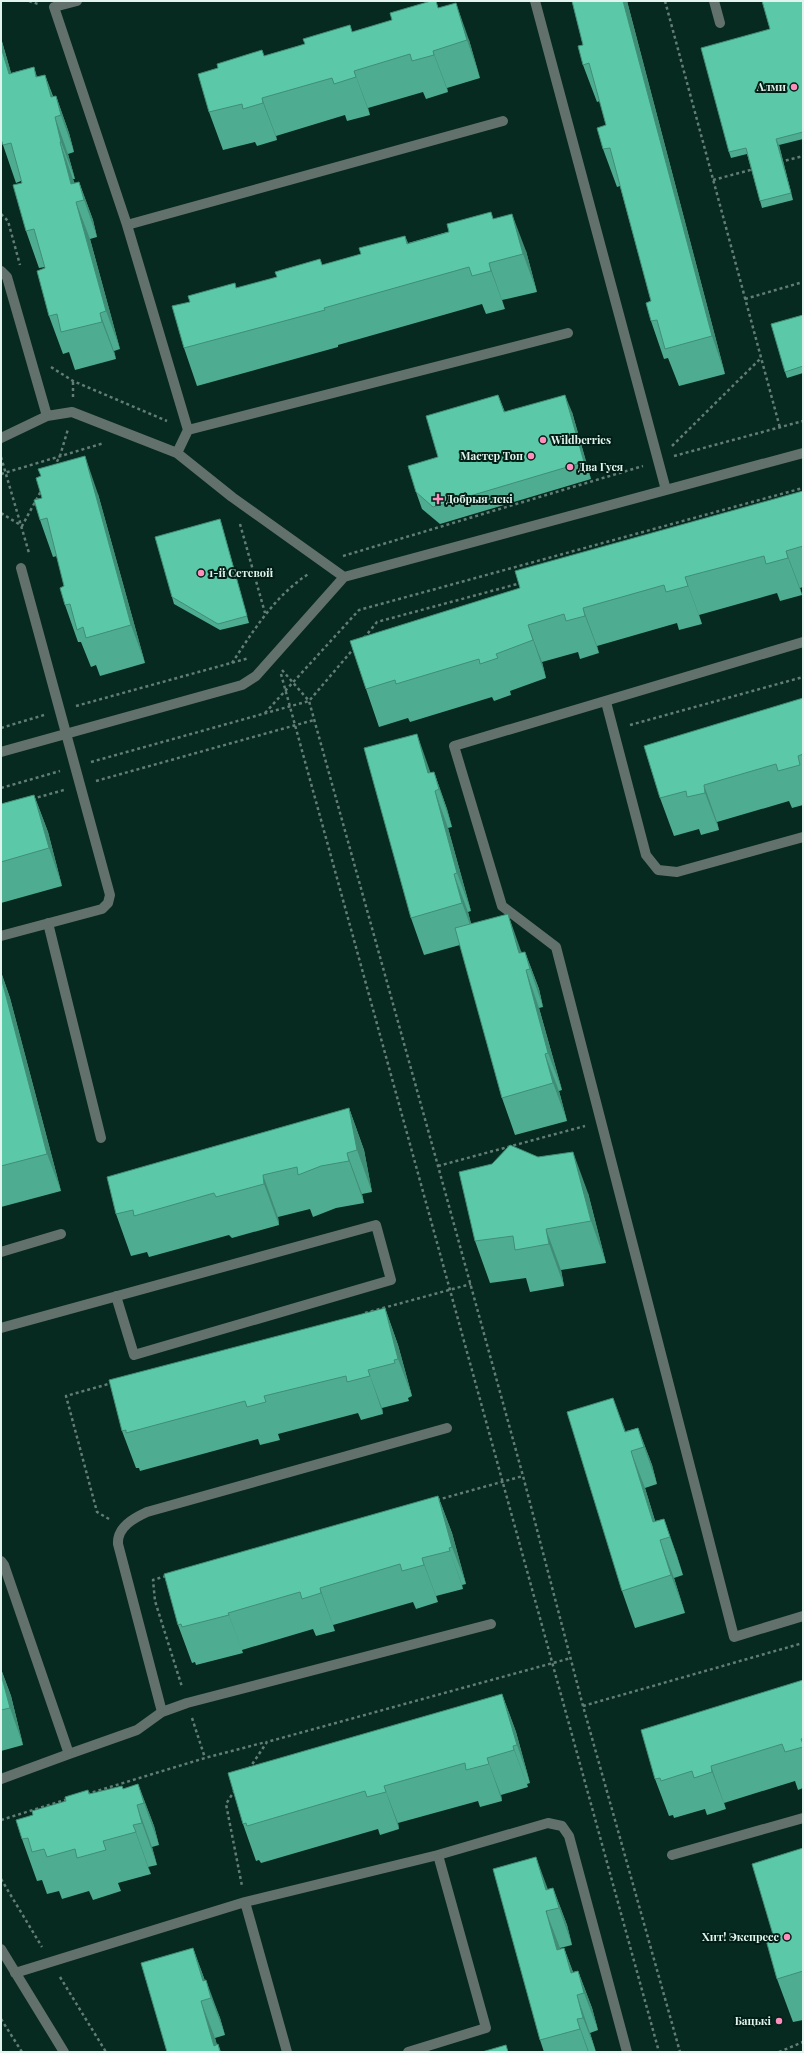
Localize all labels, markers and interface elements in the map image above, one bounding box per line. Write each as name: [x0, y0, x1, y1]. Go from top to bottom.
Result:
place label: Алми: [756, 79, 786, 94]
marker: Алми: [789, 82, 799, 92]
place label: Wildberries: [550, 432, 611, 447]
marker: Wildberries: [538, 435, 548, 445]
place label: Мастер Топ: [460, 448, 523, 463]
marker: Мастер Топ: [526, 451, 536, 461]
place label: Два Гуся: [578, 459, 624, 474]
marker: Два Гуся: [565, 462, 575, 472]
place label: Добрыя лекі: [446, 491, 513, 506]
marker: Добрыя лекі: [433, 494, 443, 504]
place label: 1-й Сетевой: [209, 565, 273, 580]
marker: 1-й Сетевой: [196, 568, 206, 578]
place label: Хит! Экспресс: [702, 1929, 780, 1944]
marker: Хит! Экспресс: [782, 1932, 792, 1942]
place label: Бацькі: [735, 2013, 772, 2028]
marker: Бацькі: [774, 2016, 784, 2026]

